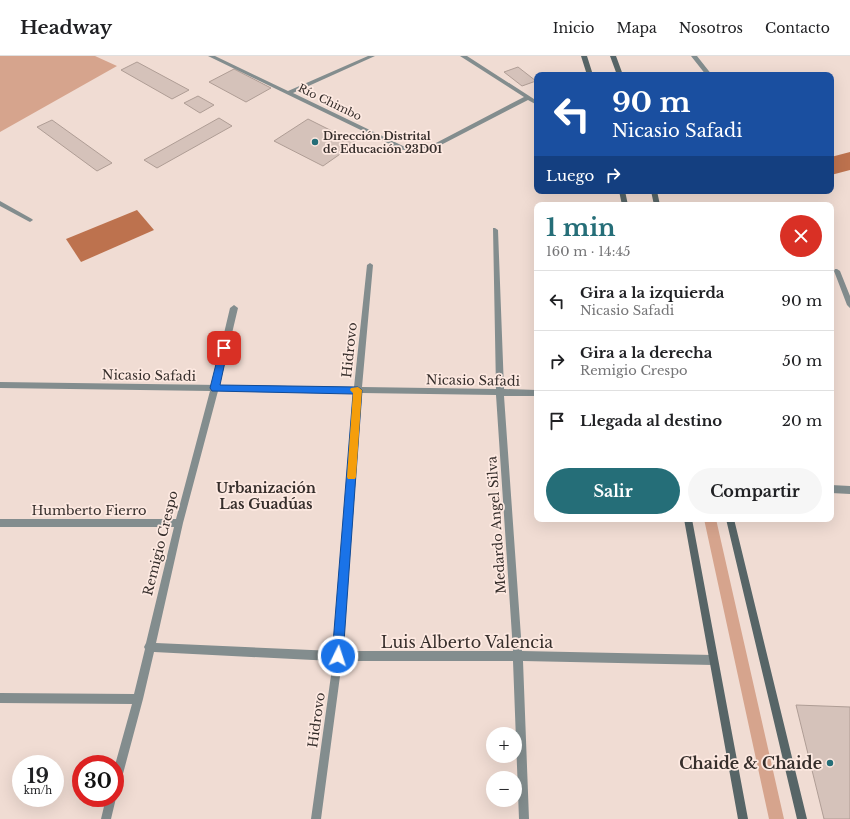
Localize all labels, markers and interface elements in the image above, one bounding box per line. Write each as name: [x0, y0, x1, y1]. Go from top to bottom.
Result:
text: Headway: [20, 16, 112, 39]
text: Inicio: [553, 19, 594, 37]
text: Mapa: [616, 19, 657, 37]
text: Nosotros: [679, 19, 743, 37]
text: Contacto: [765, 19, 830, 37]
street label: Río Chimbo: [296, 81, 364, 123]
text: 90 m: [612, 85, 690, 120]
icon: left: [546, 88, 598, 140]
text: Nicasio Safadi: [612, 120, 742, 142]
place label: Dirección Distrital de Educación 23D01: [323, 129, 442, 156]
marker: Dirección Distrital de Educación 23D01: [310, 137, 320, 147]
icon: right: [602, 164, 624, 186]
text: Luego: [546, 166, 594, 185]
text: 1 min: [546, 213, 616, 242]
button: close: [780, 215, 822, 257]
text: 160 m · 14:45: [546, 243, 630, 260]
text: Gira a la izquierda: [580, 283, 724, 302]
icon: left: [546, 290, 568, 312]
text: 90 m: [781, 291, 822, 310]
text: Nicasio Safadi: [580, 302, 674, 319]
street label: Hidrovo: [338, 321, 361, 379]
pin: [207, 331, 241, 365]
icon: arrive: [213, 337, 235, 359]
text: Gira a la derecha: [580, 343, 712, 362]
icon: right: [546, 350, 568, 372]
text: 50 m: [782, 351, 822, 370]
text: Remigio Crespo: [580, 362, 688, 379]
street label: Nicasio Safadi: [102, 366, 197, 385]
street label: Nicasio Safadi: [426, 371, 521, 390]
icon: arrive: [546, 410, 568, 432]
text: Llegada al destino: [580, 411, 722, 430]
text: 20 m: [782, 411, 822, 430]
street label: Medardo Angel Silva: [483, 455, 510, 594]
button: Salir: [546, 468, 680, 514]
button: Compartir: [688, 468, 822, 514]
district label: Urbanización Las Guadúas: [216, 479, 316, 513]
street label: Remigio Crespo: [139, 489, 182, 597]
street label: Humberto Fierro: [31, 502, 147, 519]
street label: Luis Alberto Valencia: [381, 632, 553, 652]
position arrow: [317, 635, 359, 677]
street label: Hidrovo: [304, 691, 329, 749]
map controls: [486, 727, 522, 807]
button: +: [486, 727, 522, 763]
place label: Chaide & Chaide: [679, 753, 822, 773]
speed limit sign: 30: [72, 755, 124, 807]
marker: Chaide & Chaide: [825, 758, 835, 768]
text: 19: [27, 764, 49, 788]
button: −: [486, 771, 522, 807]
text: km/h: [24, 784, 52, 797]

